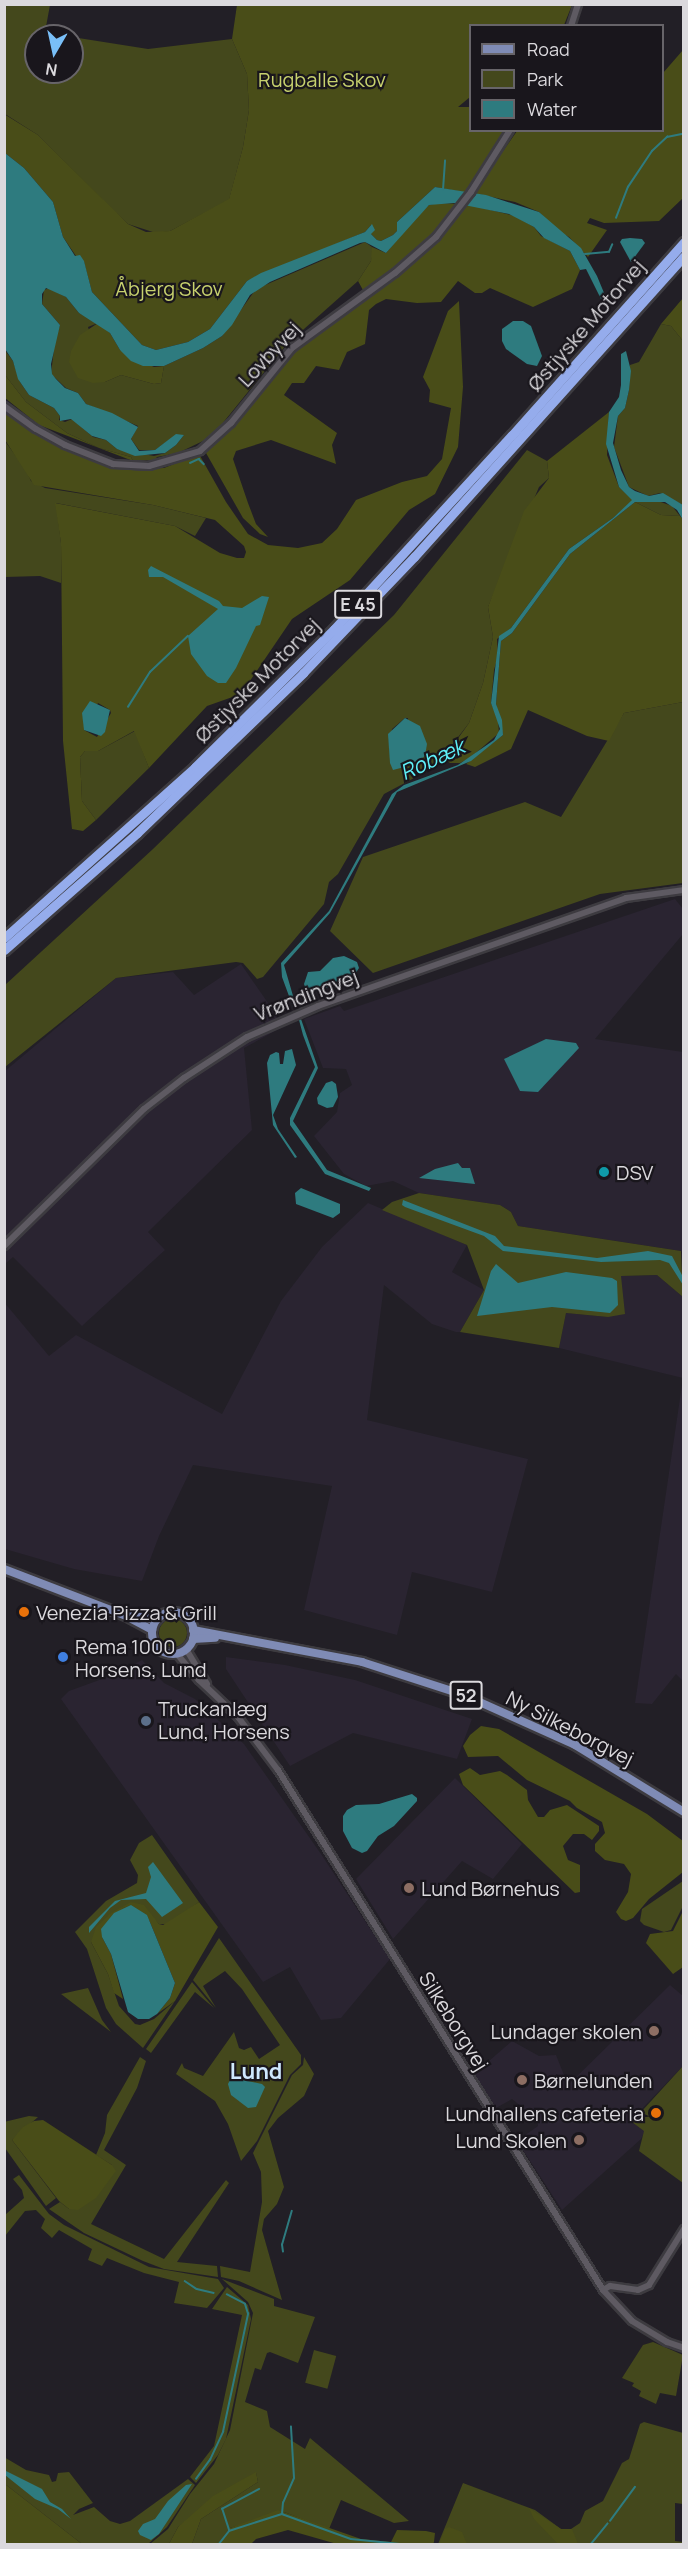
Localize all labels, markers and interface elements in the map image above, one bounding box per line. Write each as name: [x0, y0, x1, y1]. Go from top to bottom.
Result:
north arrow: [24, 24, 84, 84]
legend: [469, 24, 664, 132]
text: Road: [527, 37, 570, 61]
text: N: [44, 58, 59, 82]
park label: Rugballe Skov: [258, 67, 386, 91]
text: Park: [527, 67, 563, 91]
text: Water: [527, 97, 577, 121]
street label: Østjyske Motorvej: [522, 254, 650, 396]
park label: Åbjerg Skov: [115, 276, 223, 300]
street label: Lovbyvej: [233, 317, 305, 391]
road number: E 45: [334, 589, 382, 619]
street label: Østjyske Motorvej: [190, 613, 324, 747]
water label: Robæk: [396, 733, 468, 785]
street label: Vrøndingvej: [251, 964, 361, 1026]
place label: DSV: [616, 1160, 653, 1184]
marker: DSV: [597, 1165, 611, 1179]
place label: Venezia Pizza & Grill: [36, 1600, 217, 1624]
marker: Venezia Pizza & Grill: [17, 1605, 31, 1619]
place label: Rema 1000 Horsens, Lund: [75, 1634, 207, 1681]
marker: Rema 1000 Horsens, Lund: [56, 1650, 70, 1664]
road number: 52: [450, 1680, 482, 1710]
street label: Ny Silkeborgvej: [502, 1686, 638, 1770]
place label: Truckanlæg Lund, Horsens: [158, 1697, 290, 1744]
marker: Truckanlæg Lund, Horsens: [139, 1714, 153, 1728]
place label: Lund Børnehus: [421, 1876, 560, 1900]
marker: Lund Børnehus: [402, 1881, 416, 1895]
street label: Silkeborgvej: [414, 1967, 494, 2075]
place label: Lundager skolen: [490, 2019, 642, 2043]
marker: Lundager skolen: [647, 2024, 661, 2038]
district label: Lund: [230, 2059, 282, 2085]
place label: Børnelunden: [534, 2068, 652, 2092]
marker: Børnelunden: [515, 2073, 529, 2087]
place label: Lundhallens cafeteria: [445, 2101, 644, 2125]
marker: Lundhallens cafeteria: [649, 2106, 663, 2120]
place label: Lund Skolen: [455, 2128, 567, 2152]
marker: Lund Skolen: [572, 2133, 586, 2147]

